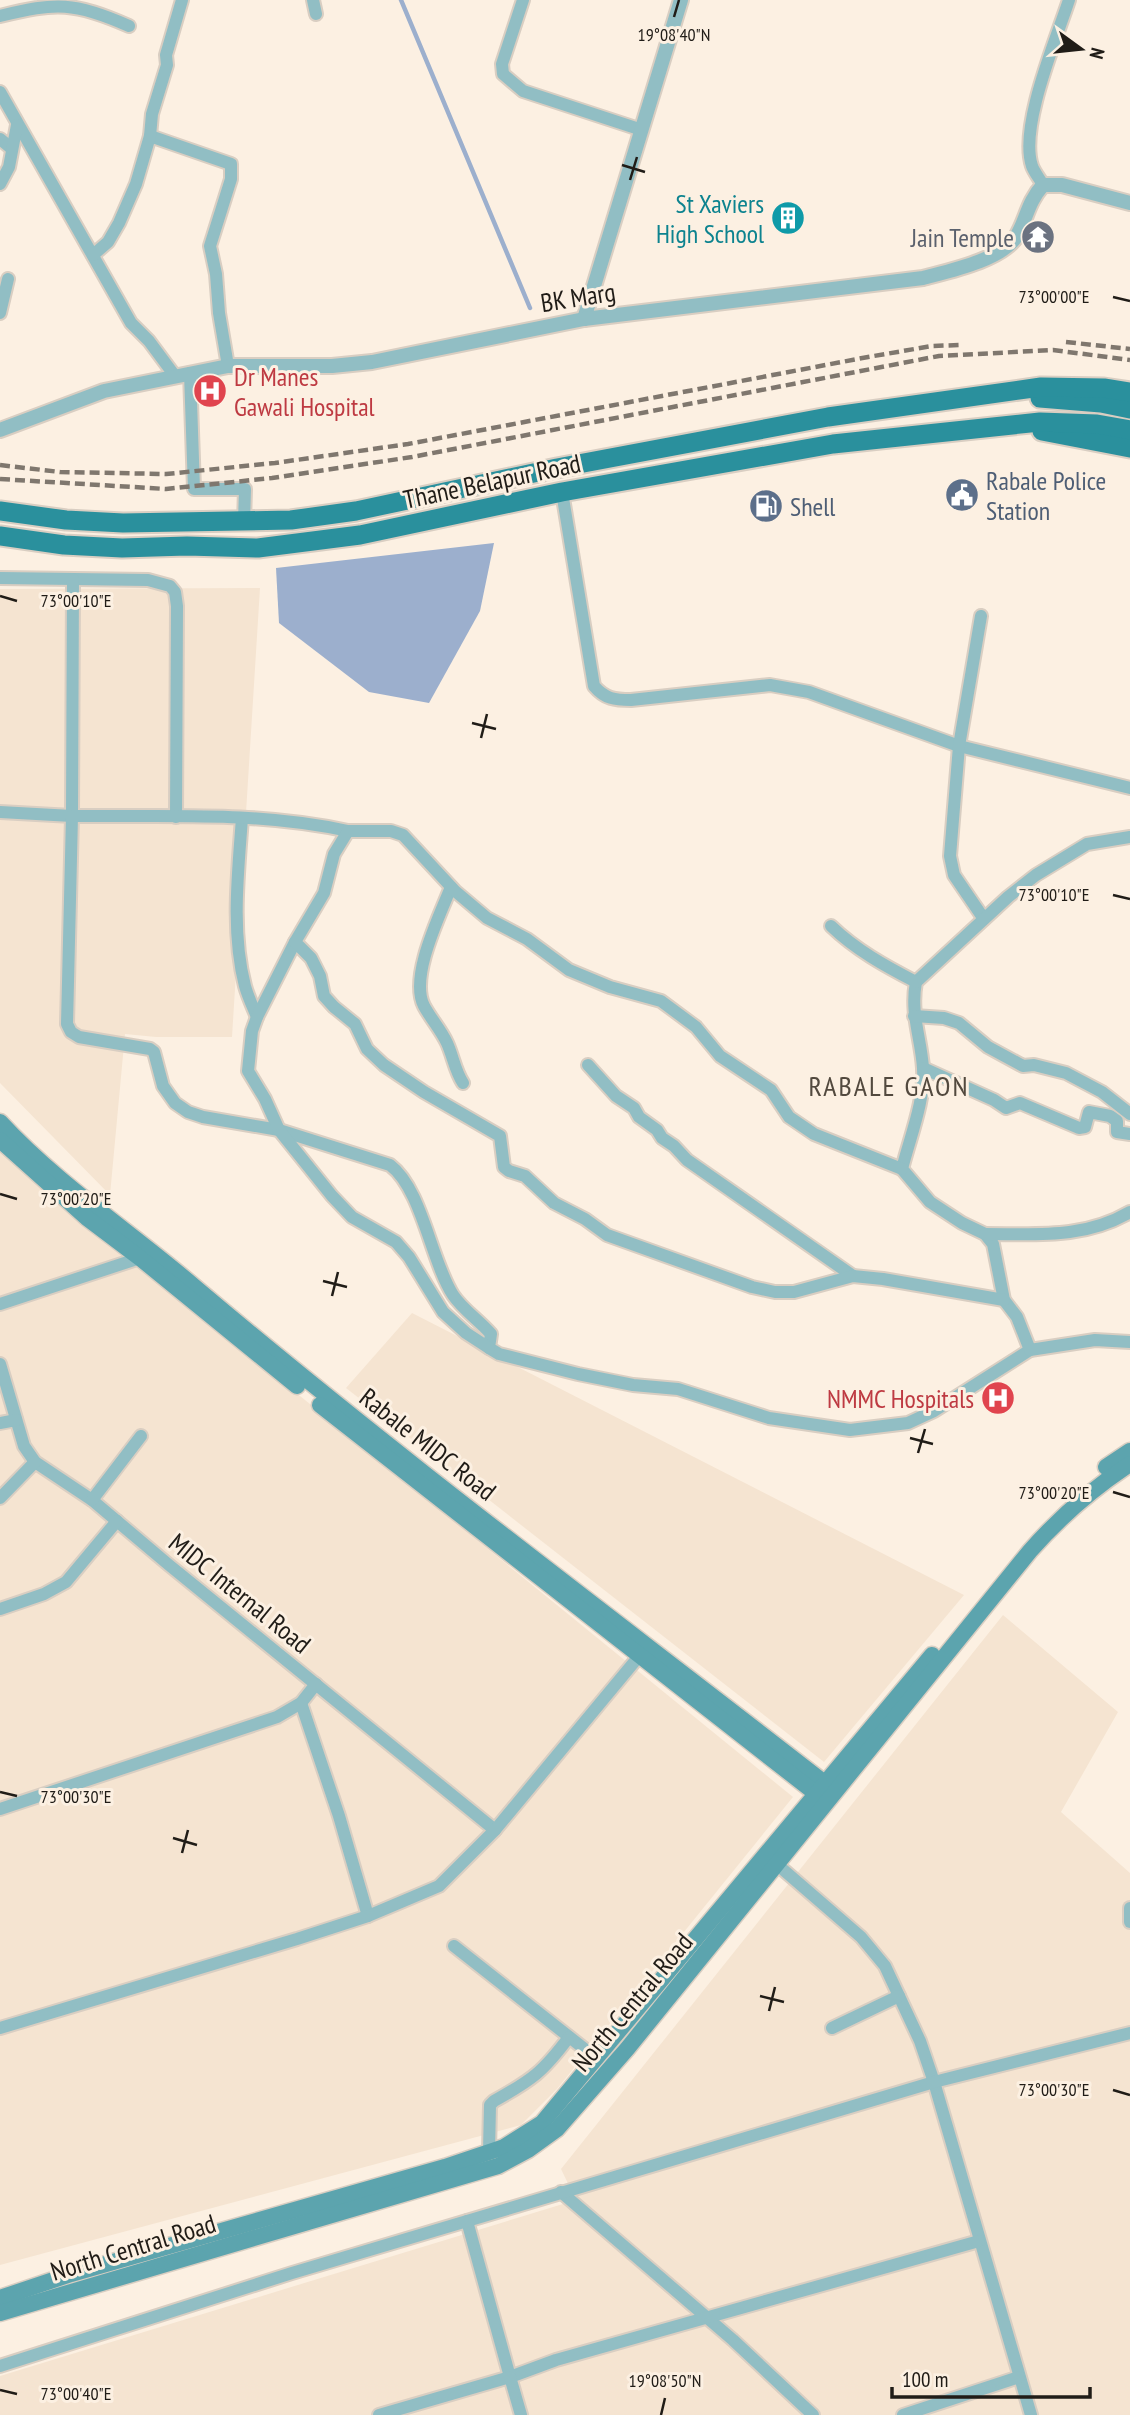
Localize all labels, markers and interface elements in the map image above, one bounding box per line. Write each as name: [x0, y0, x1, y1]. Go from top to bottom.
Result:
north arrow: [1046, 14, 1116, 84]
text: 19°08'40"N: [638, 23, 710, 46]
text: N: [1085, 45, 1110, 61]
place label: St Xaviers High School: [656, 187, 764, 250]
building icon: St Xaviers High School: [769, 199, 807, 237]
temple icon: Jain Temple: [1019, 218, 1057, 256]
place label: Jain Temple: [910, 221, 1014, 254]
street label: BK Marg: [538, 275, 618, 319]
text: 73°00'00"E: [1019, 285, 1089, 308]
place label: Dr Manes Gawali Hospital: [234, 360, 375, 423]
hospital icon: Dr Manes Gawali Hospital: [191, 372, 229, 410]
street label: Thane Belapur Road: [400, 446, 584, 516]
place label: Rabale Police Station: [986, 464, 1106, 527]
public building icon: Rabale Police Station: [943, 476, 981, 514]
fuel station icon: Shell: [747, 487, 785, 525]
place label: Shell: [790, 490, 835, 523]
text: 73°00'10"E: [41, 589, 111, 612]
text: 73°00'10"E: [1019, 883, 1089, 906]
district label: RABALE GAON: [809, 1067, 969, 1104]
text: 73°00'20"E: [41, 1187, 111, 1210]
hospital icon: NMMC Hospitals: [979, 1379, 1017, 1417]
street label: Rabale MIDC Road: [353, 1380, 503, 1508]
place label: NMMC Hospitals: [827, 1382, 974, 1415]
text: 73°00'20"E: [1019, 1481, 1089, 1504]
street label: MIDC Internal Road: [162, 1526, 318, 1660]
text: 73°00'30"E: [41, 1785, 111, 1808]
street label: North Central Road: [564, 1926, 700, 2078]
text: 73°00'30"E: [1019, 2078, 1089, 2101]
street label: North Central Road: [46, 2206, 220, 2288]
scale bar: [892, 2356, 1090, 2400]
text: 100 m: [902, 2366, 948, 2393]
text: 19°08'50"N: [629, 2369, 701, 2392]
text: 73°00'40"E: [41, 2382, 111, 2405]

